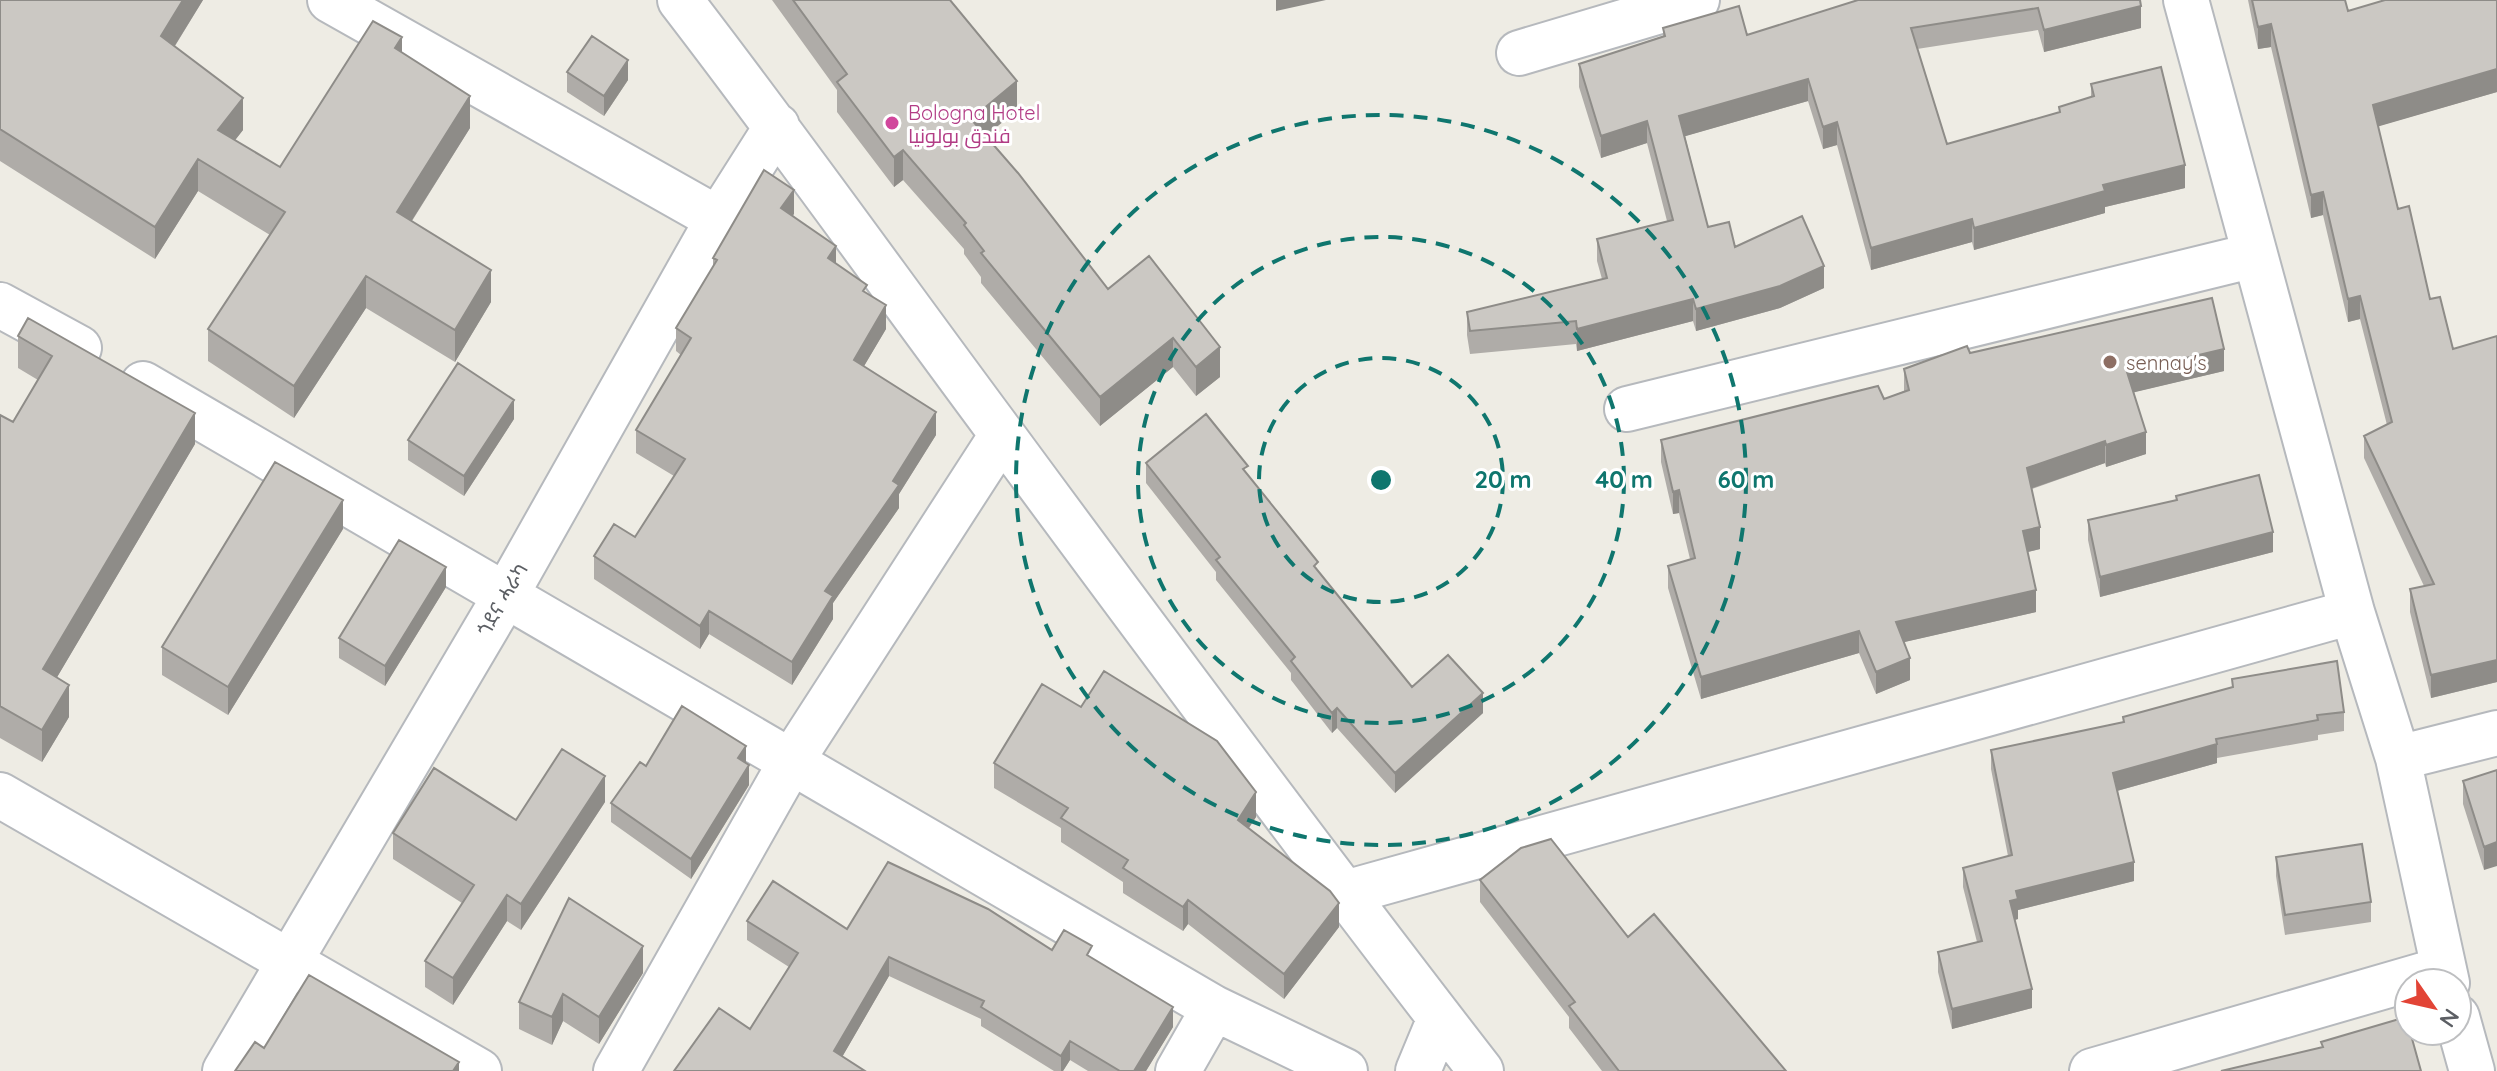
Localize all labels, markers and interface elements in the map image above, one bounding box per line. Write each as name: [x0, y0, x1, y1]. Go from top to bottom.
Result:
place label: Bologna Hotel فندق بولونيا: [908, 100, 1040, 149]
marker: Bologna Hotel فندق بولونيا: [883, 114, 901, 132]
place label: sennay's: [2126, 350, 2207, 375]
marker: sennay's: [2101, 353, 2119, 371]
text: 20 m: [1474, 464, 1532, 494]
text: 40 m: [1595, 464, 1653, 494]
text: 60 m: [1718, 464, 1774, 494]
centre of rings: [1367, 466, 1395, 494]
street label: ጎደና ሓራካ: [471, 558, 533, 640]
north arrow: [2393, 967, 2473, 1047]
text: N: [2433, 1004, 2466, 1033]

